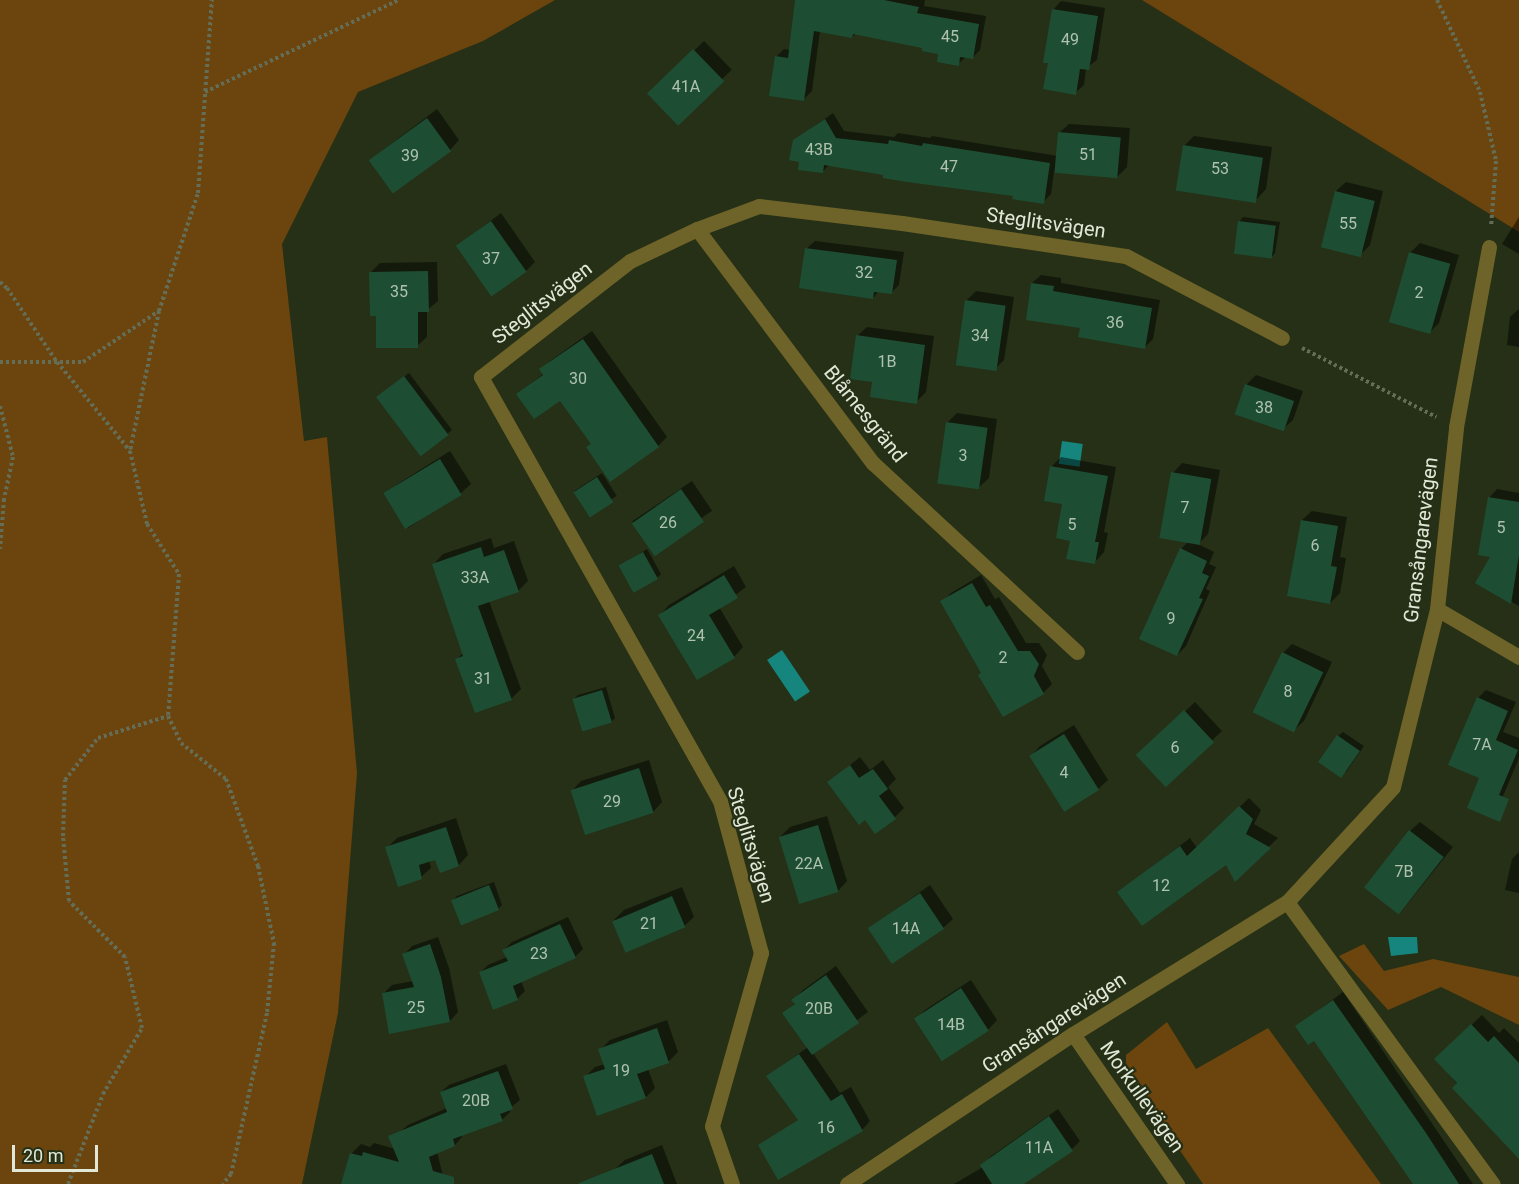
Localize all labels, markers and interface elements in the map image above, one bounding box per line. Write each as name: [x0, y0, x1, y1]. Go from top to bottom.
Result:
house number: 45: [941, 27, 959, 47]
house number: 49: [1061, 30, 1079, 50]
house number: 41A: [672, 77, 700, 97]
house number: 43B: [805, 140, 833, 160]
house number: 51: [1079, 145, 1097, 165]
house number: 39: [401, 146, 419, 166]
house number: 47: [940, 157, 958, 177]
house number: 53: [1211, 159, 1229, 179]
street label: Steglitsvägen: [985, 203, 1107, 243]
house number: 55: [1339, 214, 1357, 234]
house number: 37: [482, 249, 500, 269]
street label: Steglitsvägen: [487, 257, 597, 349]
house number: 32: [855, 263, 873, 283]
house number: 35: [390, 282, 408, 302]
house number: 2: [1415, 283, 1423, 303]
house number: 36: [1106, 313, 1124, 333]
house number: 34: [971, 326, 989, 346]
house number: 1B: [878, 352, 896, 372]
street label: Blåmesgränd: [819, 361, 911, 467]
house number: 30: [569, 369, 587, 389]
house number: 38: [1255, 398, 1273, 418]
house number: 3: [959, 446, 967, 466]
street label: Gransångarevägen: [1399, 456, 1443, 624]
house number: 7: [1181, 498, 1189, 518]
house number: 26: [659, 513, 677, 533]
house number: 5: [1068, 515, 1076, 535]
house number: 5: [1497, 518, 1505, 538]
house number: 6: [1311, 536, 1319, 556]
house number: 33A: [461, 568, 489, 588]
house number: 9: [1167, 609, 1175, 629]
house number: 24: [687, 626, 705, 646]
house number: 2: [999, 648, 1007, 668]
house number: 31: [474, 669, 492, 689]
house number: 8: [1284, 682, 1292, 702]
house number: 7A: [1472, 735, 1492, 755]
house number: 6: [1171, 738, 1179, 758]
house number: 4: [1060, 763, 1068, 783]
street label: Steglitsvägen: [722, 784, 780, 906]
house number: 29: [603, 792, 621, 812]
house number: 22A: [795, 854, 823, 874]
house number: 7B: [1395, 862, 1413, 882]
house number: 12: [1152, 876, 1170, 896]
house number: 21: [640, 914, 658, 934]
house number: 14A: [892, 919, 920, 939]
house number: 23: [530, 944, 548, 964]
street label: Gransångarevägen: [978, 968, 1130, 1078]
house number: 25: [407, 998, 425, 1018]
house number: 20B: [805, 999, 833, 1019]
house number: 14B: [937, 1015, 965, 1035]
street label: Morkullevägen: [1095, 1037, 1189, 1157]
house number: 19: [612, 1061, 630, 1081]
house number: 20B: [462, 1091, 490, 1111]
house number: 16: [817, 1118, 835, 1138]
scale bar: [15, 1133, 100, 1171]
house number: 11A: [1025, 1138, 1053, 1158]
text: 20 m: [23, 1145, 63, 1166]

